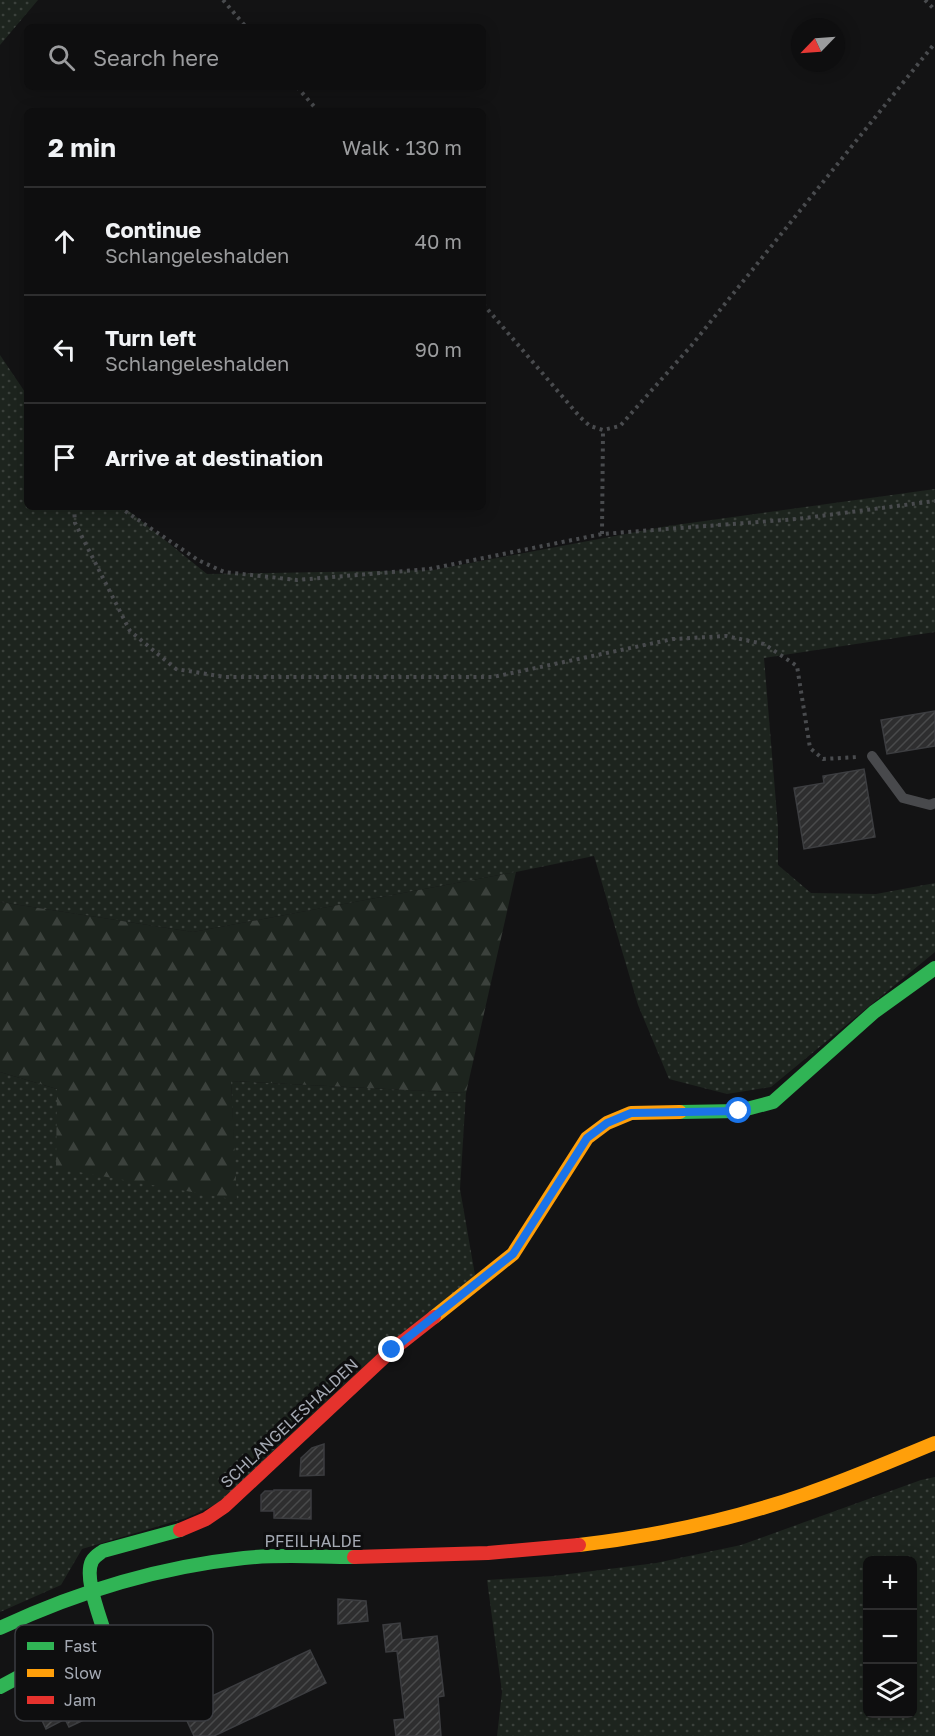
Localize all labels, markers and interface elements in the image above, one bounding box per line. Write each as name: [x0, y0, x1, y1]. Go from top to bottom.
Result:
north arrow: [791, 18, 845, 72]
search box: [24, 24, 486, 90]
icon: search: [45, 41, 78, 74]
text: Search here: [93, 44, 219, 71]
text: 2 min: [48, 132, 116, 163]
text: Walk · 130 m: [342, 135, 462, 159]
text: Continue: [105, 216, 201, 243]
icon: ahead: [48, 225, 81, 258]
text: 40 m: [415, 229, 462, 253]
text: Schlangeleshalden: [105, 243, 289, 267]
text: Turn left: [105, 324, 196, 351]
icon: left: [48, 333, 81, 366]
text: 90 m: [415, 337, 462, 361]
text: Schlangeleshalden: [105, 351, 289, 375]
icon: arrive: [48, 441, 81, 474]
text: Arrive at destination: [105, 444, 323, 471]
route start: [725, 1097, 751, 1123]
route end: [378, 1336, 404, 1362]
street label: SCHLANGELESHALDEN: [216, 1354, 362, 1492]
street label: PFEILHALDE: [265, 1531, 361, 1551]
map controls: [863, 1556, 917, 1718]
button: +: [863, 1556, 917, 1610]
button: −: [863, 1610, 917, 1664]
legend: [15, 1625, 213, 1721]
text: Fast: [64, 1636, 97, 1656]
text: Slow: [64, 1663, 102, 1683]
button: layers: [863, 1664, 917, 1718]
text: Jam: [64, 1690, 96, 1710]

